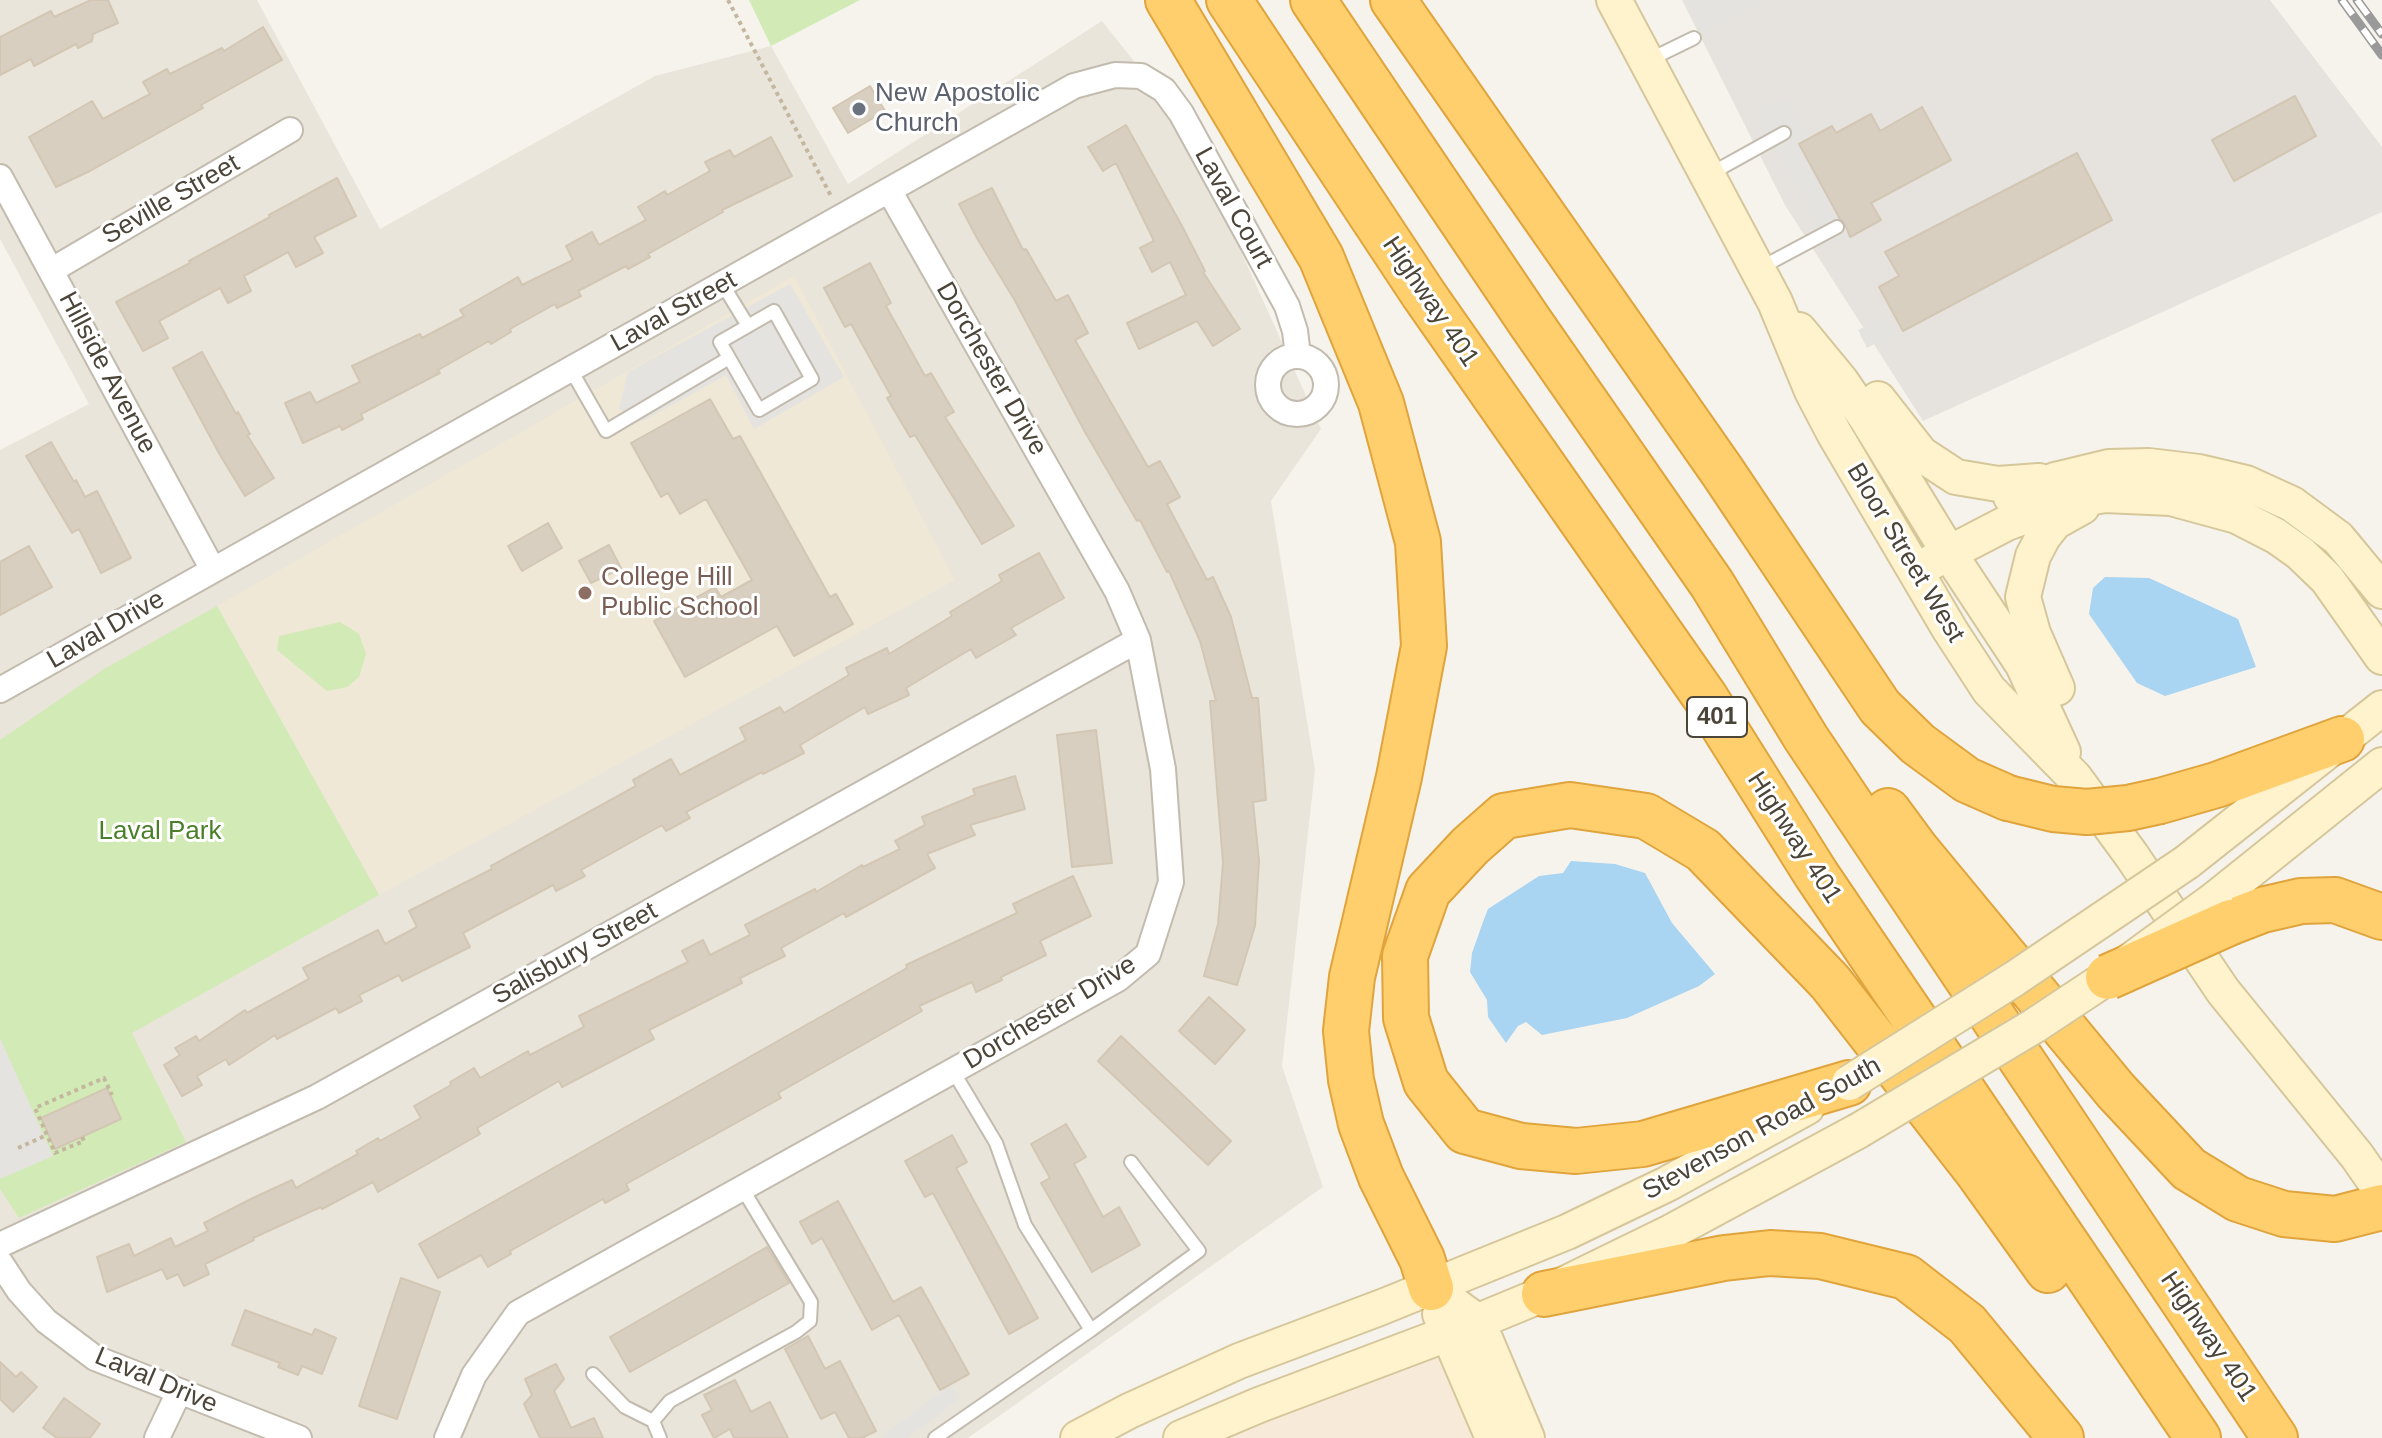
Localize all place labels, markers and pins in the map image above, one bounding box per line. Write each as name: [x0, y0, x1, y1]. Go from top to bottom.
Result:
place label: New Apostolic Church: [875, 78, 1040, 140]
marker: New Apostolic Church: [850, 100, 868, 118]
place label: College Hill Public School: [601, 562, 759, 624]
marker: College Hill Public School: [576, 584, 594, 602]

